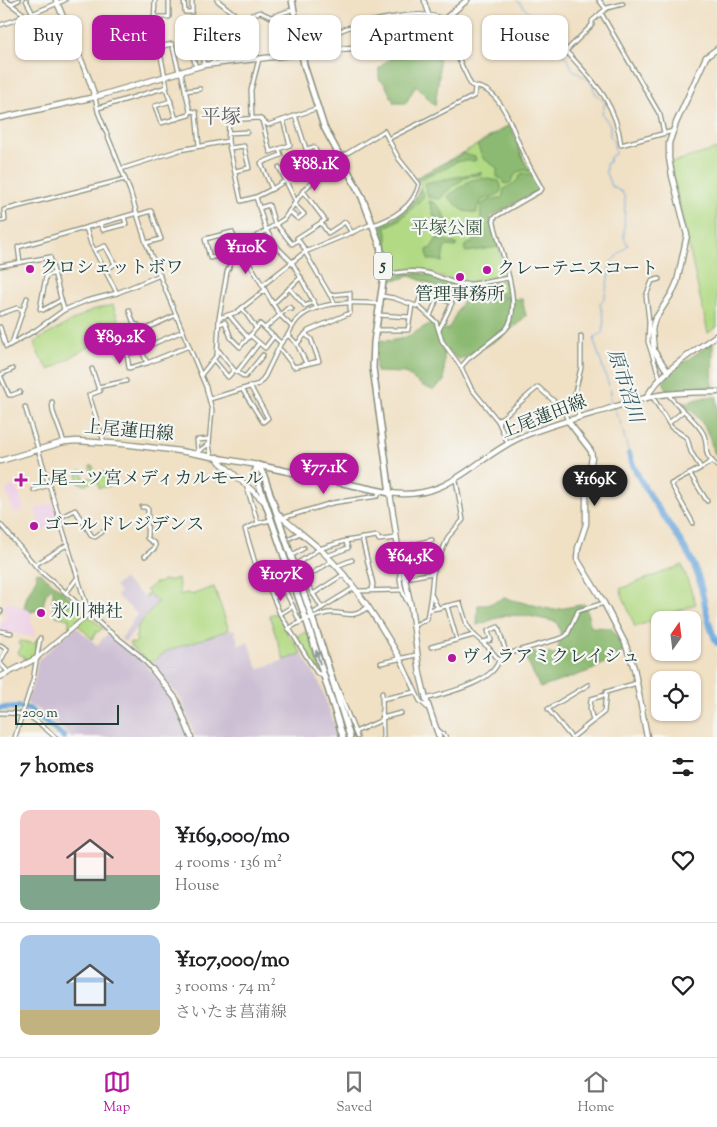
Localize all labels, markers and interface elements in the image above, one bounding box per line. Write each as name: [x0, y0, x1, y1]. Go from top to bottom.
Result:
chip: Buy: [15, 15, 82, 60]
chip: Rent: [92, 15, 165, 60]
chip: Filters: [175, 15, 259, 60]
chip: New: [269, 15, 341, 60]
chip: Apartment: [351, 15, 472, 60]
chip: House: [482, 15, 568, 60]
district label: 平塚: [201, 104, 241, 133]
pin: ¥88.1K: [274, 150, 356, 192]
text: ¥88.1K: [291, 154, 339, 177]
park label: 平塚公園: [411, 217, 483, 243]
pin: ¥110K: [211, 232, 281, 275]
text: ¥110K: [225, 237, 267, 260]
road number: 5: [374, 252, 392, 280]
place label: クロシェットボワ: [40, 256, 184, 282]
place label: クレーテニスコート: [497, 257, 658, 283]
marker: クロシェットボワ: [24, 263, 36, 275]
marker: クレーテニスコート: [481, 264, 493, 276]
marker: 管理事務所: [454, 271, 466, 283]
place label: 管理事務所: [415, 283, 505, 309]
pin: ¥89.2K: [79, 322, 161, 365]
text: ¥89.2K: [95, 327, 145, 350]
water label: 原市沼川: [599, 346, 649, 428]
street label: 上尾蓮田線: [497, 390, 591, 446]
street label: 上尾蓮田線: [83, 415, 175, 449]
pin: ¥77.1K: [283, 452, 365, 495]
text: ¥77.1K: [301, 457, 347, 480]
pin: ¥169K: [560, 464, 630, 507]
place label: 上尾二ツ宮メディカルモール: [32, 467, 263, 493]
text: ¥169K: [573, 469, 617, 492]
marker: 上尾二ツ宮メディカルモール: [14, 473, 28, 487]
place label: ゴールドレジデンス: [44, 513, 204, 539]
marker: ゴールドレジデンス: [28, 520, 40, 532]
pin: ¥64.5K: [369, 542, 451, 584]
text: ¥64.5K: [386, 546, 434, 569]
pin: ¥107K: [246, 560, 316, 602]
text: ¥107K: [259, 564, 303, 587]
place label: 氷川神社: [51, 600, 123, 626]
marker: 氷川神社: [35, 607, 47, 619]
north arrow: [651, 611, 701, 661]
map controls: [651, 611, 701, 721]
place label: ヴィラアミクレイシュ: [462, 645, 640, 671]
one-way arrow: [314, 649, 322, 664]
marker: ヴィラアミクレイシュ: [446, 652, 458, 664]
button: locate: [651, 671, 701, 721]
scale bar: [15, 702, 119, 725]
text: 200 m: [22, 704, 58, 724]
text: 7 homes: [20, 752, 94, 782]
icon: filters: [669, 753, 697, 781]
text: ¥169,000/mo: [175, 822, 290, 852]
icon: home: [60, 830, 120, 890]
icon: heart: [669, 846, 697, 874]
text: 4 rooms · 136 m²: [175, 852, 282, 875]
text: House: [175, 875, 219, 898]
text: ¥107,000/mo: [175, 946, 290, 976]
icon: home: [60, 955, 120, 1015]
icon: heart: [669, 971, 697, 999]
text: 3 rooms · 74 m²: [175, 976, 276, 999]
text: さいたま菖蒲線: [175, 1002, 287, 1025]
tab: Map: [103, 1068, 131, 1118]
tab: Saved: [336, 1068, 372, 1118]
tab: Home: [578, 1068, 614, 1118]

